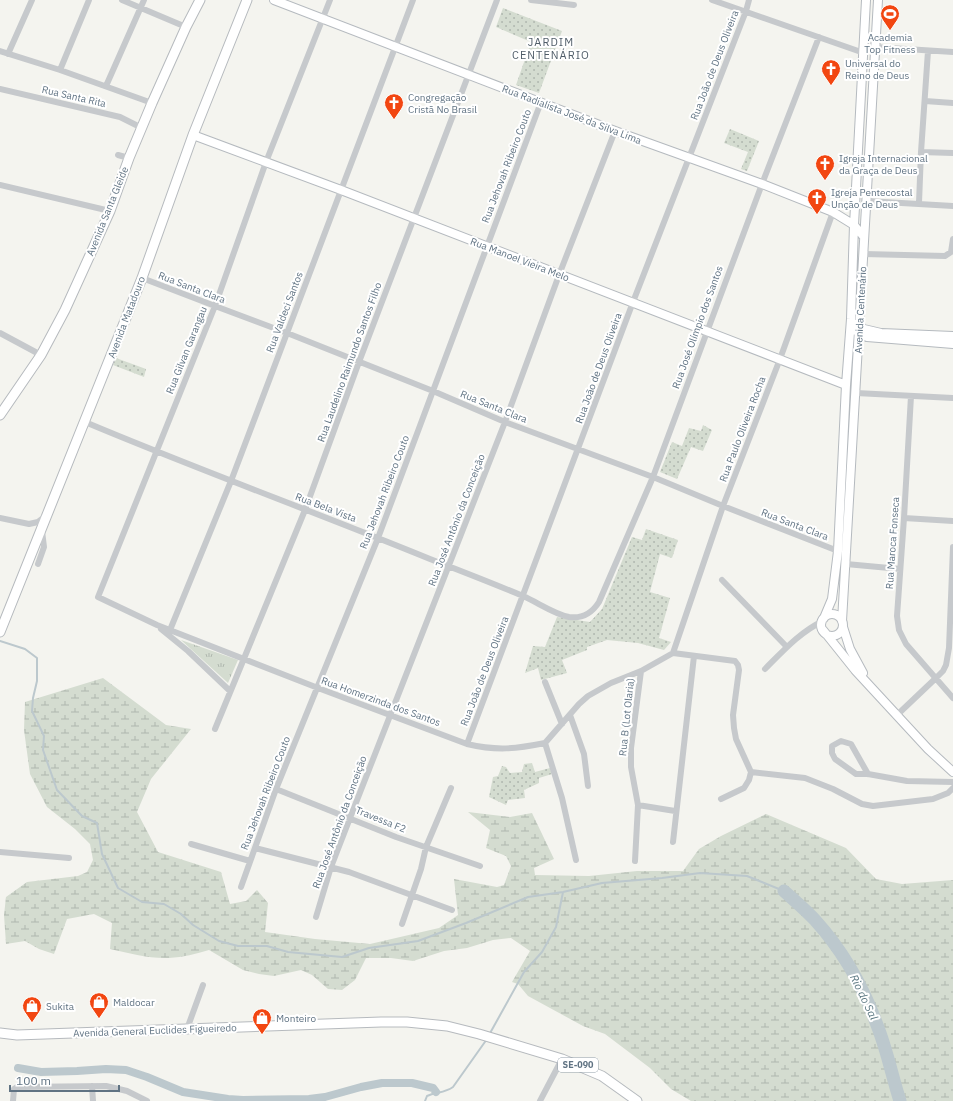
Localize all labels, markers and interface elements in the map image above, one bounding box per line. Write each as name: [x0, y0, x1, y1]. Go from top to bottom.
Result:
sports icon: Academia Top Fitness: [879, 3, 901, 31]
street label: Rua João de Deus Oliveira: [687, 8, 742, 122]
place label: Academia Top Fitness: [864, 31, 916, 56]
district label: JARDIM CENTENÁRIO: [512, 35, 590, 62]
place label: Universal do Reino de Deus: [845, 57, 909, 82]
church icon: Universal do Reino de Deus: [820, 58, 842, 86]
street label: Rua Radialista José da Silva Lima: [500, 82, 644, 147]
street label: Rua Santa Rita: [40, 83, 108, 110]
place label: Congregação Cristã No Brasil: [408, 91, 477, 116]
church icon: Congregação Cristã No Brasil: [383, 92, 405, 120]
street label: Rua Jehovah Ribeiro Couto: [479, 107, 534, 225]
place label: Igreja Internacional da Graça de Deus: [839, 152, 928, 177]
church icon: Igreja Internacional da Graça de Deus: [814, 153, 836, 181]
street label: Avenida Santa Gleide: [84, 164, 132, 258]
place label: Igreja Pentecostal Unção de Deus: [831, 186, 913, 211]
church icon: Igreja Pentecostal Unção de Deus: [806, 187, 828, 215]
street label: Rua Manoel Vieira Melo: [469, 235, 572, 284]
street label: Rua José Olímpio dos Santos: [669, 264, 726, 390]
street label: Avenida Centenário: [852, 266, 869, 354]
street label: Rua Santa Clara: [156, 269, 228, 307]
street label: Rua Valdeci Santos: [263, 270, 306, 354]
street label: Avenida Matadouro: [105, 274, 148, 360]
street label: Rua Laudelino Raimundo Santos Filho: [314, 280, 385, 444]
street label: Rua Gilvan Garangau: [163, 305, 210, 396]
street label: Rua João de Deus Oliveira: [572, 311, 625, 425]
street label: Rua Paulo Oliveira Rocha: [716, 374, 769, 484]
street label: Rua Santa Clara: [458, 387, 530, 426]
street label: Rua Jehovah Ribeiro Couto: [357, 433, 412, 551]
street label: Rua José Antônio da Conceição: [425, 452, 488, 588]
street label: Rua Bela Vista: [293, 490, 359, 525]
street label: Rua Maroca Fonseca: [883, 496, 902, 590]
street label: Rua Santa Clara: [759, 506, 831, 544]
street label: Rua João de Deus Oliveira: [457, 614, 512, 728]
street label: Rua Homerzinda dos Santos: [319, 674, 442, 729]
street label: Rua B (Lot Olaria): [616, 677, 637, 757]
street label: Rua Jehovah Ribeiro Couto: [238, 734, 293, 852]
street label: Rua José Antônio da Conceição: [309, 754, 370, 890]
street label: Travessa F2: [354, 803, 408, 836]
water label: Rio do Sal: [847, 972, 881, 1022]
shop icon: Maldocar: [88, 991, 110, 1019]
shop icon: Sukita: [21, 995, 43, 1023]
place label: Maldocar: [113, 996, 155, 1009]
place label: Sukita: [46, 1000, 75, 1013]
shop icon: Monteiro: [251, 1007, 273, 1035]
place label: Monteiro: [276, 1012, 316, 1025]
street label: Avenida General Euclides Figueiredo: [73, 1021, 237, 1040]
road number: SE-090: [558, 1058, 598, 1072]
scale bar: [10, 1067, 119, 1093]
text: 100 m: [16, 1073, 51, 1088]

